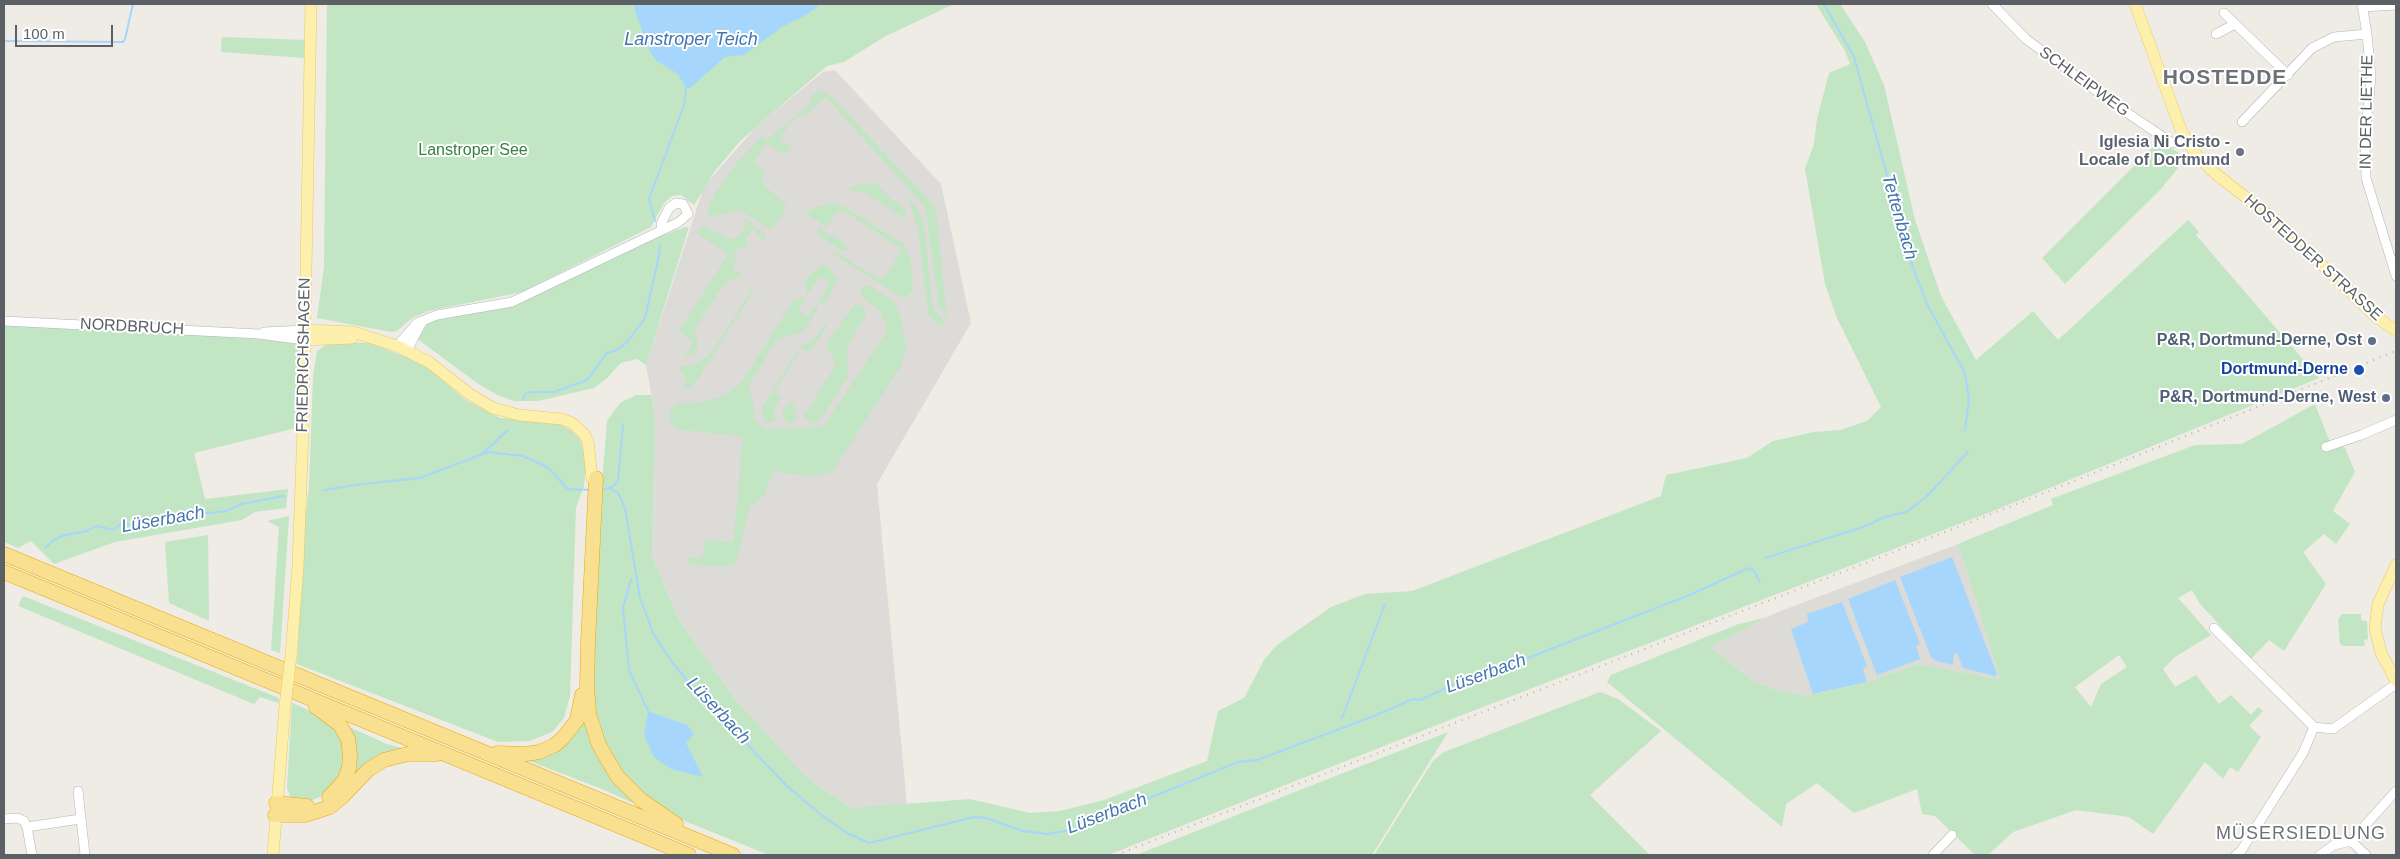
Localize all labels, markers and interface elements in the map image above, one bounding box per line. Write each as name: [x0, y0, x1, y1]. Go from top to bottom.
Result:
scale bar: [18, 15, 115, 47]
text: 100 m: [23, 25, 65, 42]
water label: Lanstroper Teich: [624, 29, 758, 51]
street label: SCHLEIPWEG: [2035, 43, 2133, 121]
street label: IN DER LIETHE: [2356, 54, 2378, 170]
district label: HOSTEDDE: [2162, 65, 2288, 91]
place label: Iglesia Ni Cristo - Locale of Dortmund: [2079, 133, 2230, 171]
park label: Lanstroper See: [418, 141, 528, 161]
marker: Iglesia Ni Cristo - Locale of Dortmund: [2234, 146, 2246, 158]
water label: Tettenbach: [1876, 172, 1922, 262]
street label: HOSTEDDER STRASSE: [2240, 191, 2386, 325]
street label: FRIEDRICHSHAGEN: [293, 278, 315, 432]
street label: NORDBRUCH: [80, 315, 184, 339]
place label: P&R, Dortmund-Derne, Ost: [2157, 331, 2362, 351]
marker: P&R, Dortmund-Derne, Ost: [2366, 335, 2378, 347]
place label: Dortmund-Derne: [2221, 360, 2348, 380]
marker: Dortmund-Derne: [2352, 363, 2366, 377]
place label: P&R, Dortmund-Derne, West: [2159, 388, 2376, 408]
marker: P&R, Dortmund-Derne, West: [2380, 392, 2392, 404]
water label: Lüserbach: [120, 502, 206, 538]
water label: Lüserbach: [1443, 649, 1529, 699]
water label: Lüserbach: [681, 673, 755, 749]
water label: Lüserbach: [1064, 789, 1150, 839]
district label: MÜSERSIEDLUNG: [2214, 823, 2388, 845]

